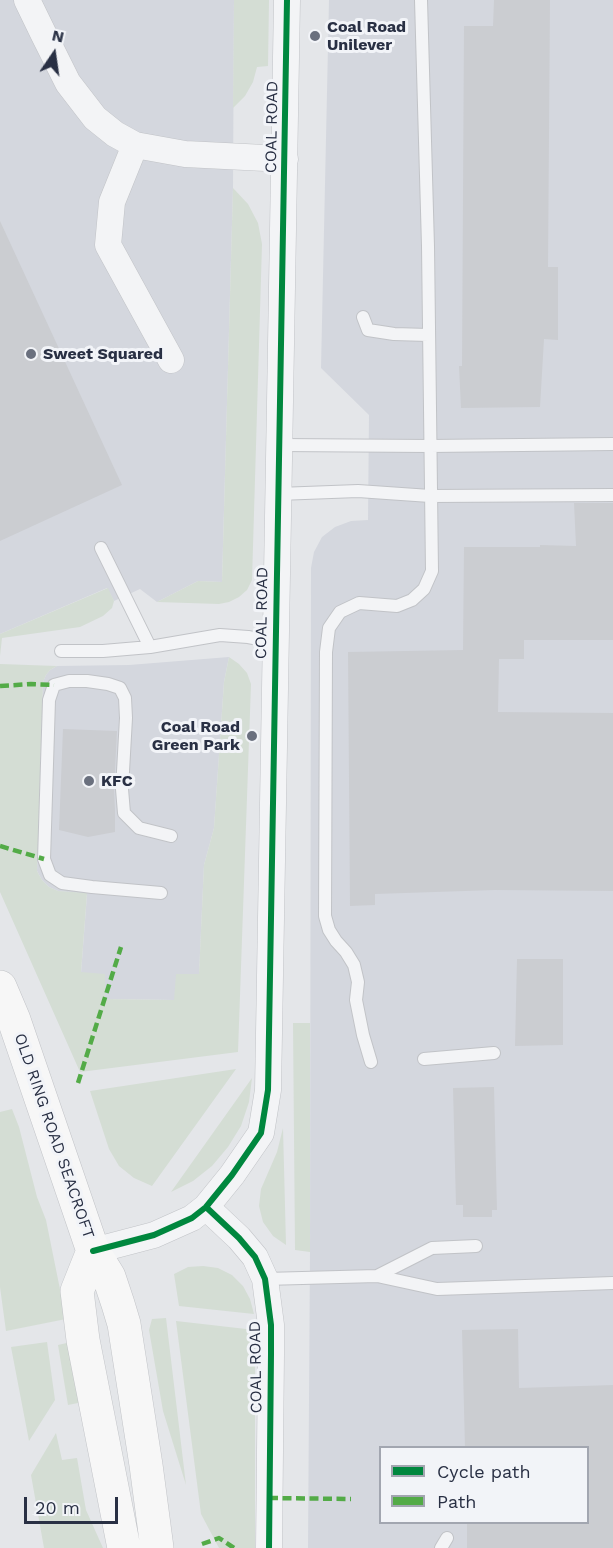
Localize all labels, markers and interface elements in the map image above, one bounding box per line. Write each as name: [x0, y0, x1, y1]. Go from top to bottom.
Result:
place label: Coal Road Unilever: [327, 17, 406, 55]
north arrow: [24, 24, 84, 84]
text: N: [50, 25, 66, 47]
marker: Coal Road Unilever: [308, 29, 322, 43]
street label: COAL ROAD: [262, 81, 282, 173]
place label: Sweet Squared: [43, 344, 163, 364]
marker: Sweet Squared: [24, 347, 38, 361]
street label: COAL ROAD: [252, 567, 272, 659]
place label: Coal Road Green Park: [152, 717, 240, 755]
marker: Coal Road Green Park: [245, 729, 259, 743]
place label: KFC: [101, 771, 133, 791]
marker: KFC: [82, 774, 96, 788]
street label: OLD RING ROAD SEACROFT: [10, 1031, 98, 1241]
street label: COAL ROAD: [246, 1321, 266, 1413]
legend: [379, 1446, 589, 1524]
text: Cycle path: [437, 1461, 531, 1482]
scale bar: [27, 1485, 122, 1523]
text: Path: [437, 1491, 477, 1512]
text: 20 m: [35, 1497, 80, 1518]

